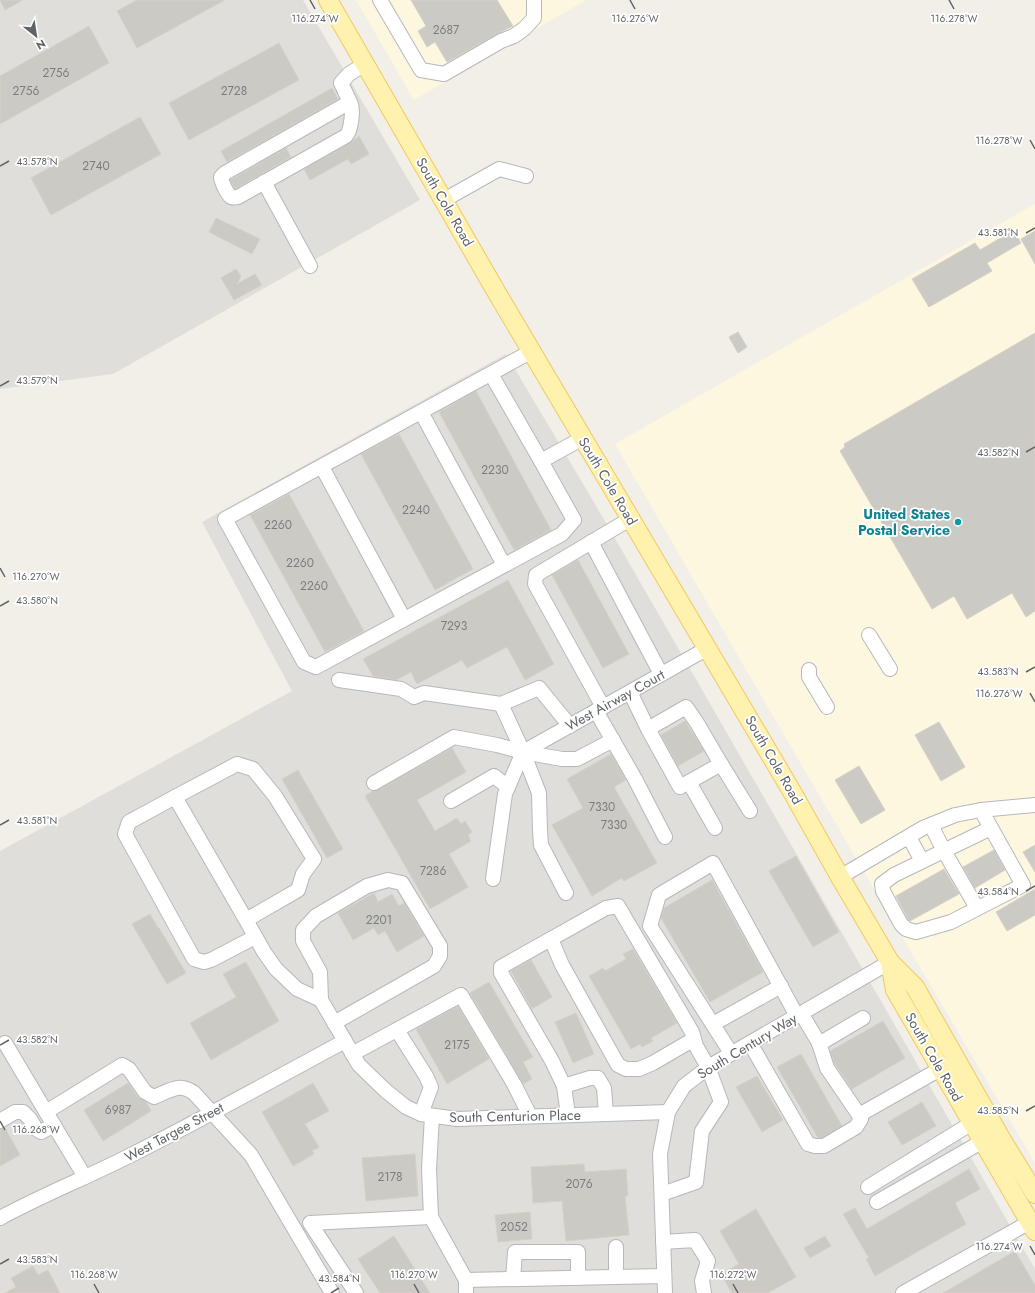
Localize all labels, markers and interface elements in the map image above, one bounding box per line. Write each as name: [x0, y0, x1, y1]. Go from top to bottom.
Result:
text: 116.274°W: [291, 11, 339, 26]
text: 116.276°W: [611, 11, 659, 26]
text: 116.278°W: [931, 11, 978, 26]
north arrow: [16, 16, 56, 56]
house number: 2687: [433, 21, 460, 39]
text: N: [33, 36, 49, 54]
house number: 2756: [43, 64, 69, 82]
house number: 2756: [13, 82, 39, 100]
house number: 2728: [221, 82, 247, 100]
text: 116.278°W: [976, 133, 1023, 148]
text: 43.578°N: [16, 154, 58, 169]
street label: South Cole Road: [411, 154, 479, 250]
house number: 2740: [82, 157, 110, 175]
text: 43.581°N: [978, 225, 1018, 240]
text: 43.579°N: [16, 373, 58, 388]
street label: South Cole Road: [574, 433, 642, 529]
text: 43.582°N: [977, 445, 1019, 460]
house number: 2230: [481, 461, 509, 479]
house number: 2240: [402, 501, 430, 519]
place label: United States Postal Service: [858, 504, 951, 540]
house number: 2260: [264, 516, 292, 534]
marker: United States Postal Service: [953, 517, 963, 527]
house number: 2260: [286, 554, 314, 572]
text: 116.270°W: [12, 569, 60, 584]
house number: 2260: [300, 577, 328, 595]
text: 43.580°N: [16, 593, 58, 608]
house number: 7293: [441, 617, 468, 635]
street label: West Airway Court: [562, 664, 669, 736]
text: 43.583°N: [977, 664, 1019, 679]
text: 116.276°W: [975, 686, 1023, 701]
street label: South Cole Road: [740, 712, 808, 808]
house number: 7330: [589, 798, 615, 816]
text: 43.581°N: [17, 813, 57, 828]
house number: 7330: [601, 816, 627, 834]
house number: 7286: [420, 862, 446, 880]
text: 43.584°N: [977, 884, 1019, 899]
house number: 2201: [366, 911, 392, 929]
street label: South Century Way: [693, 1008, 801, 1084]
street label: South Cole Road: [900, 1009, 968, 1105]
text: 43.582°N: [16, 1032, 58, 1047]
house number: 2175: [444, 1036, 470, 1054]
street label: West Targee Street: [121, 1097, 228, 1167]
house number: 6987: [105, 1101, 132, 1119]
text: 43.585°N: [977, 1103, 1019, 1118]
street label: South Centurion Place: [449, 1105, 581, 1127]
text: 116.268°W: [12, 1122, 60, 1137]
house number: 2178: [377, 1168, 403, 1186]
house number: 2076: [565, 1175, 593, 1193]
house number: 2052: [500, 1218, 528, 1236]
text: 116.274°W: [975, 1239, 1023, 1254]
text: 43.583°N: [16, 1252, 58, 1267]
text: 116.268°W: [70, 1267, 118, 1282]
text: 116.270°W: [390, 1267, 438, 1282]
text: 116.272°W: [709, 1267, 757, 1282]
text: 43.584°N: [318, 1271, 360, 1286]

